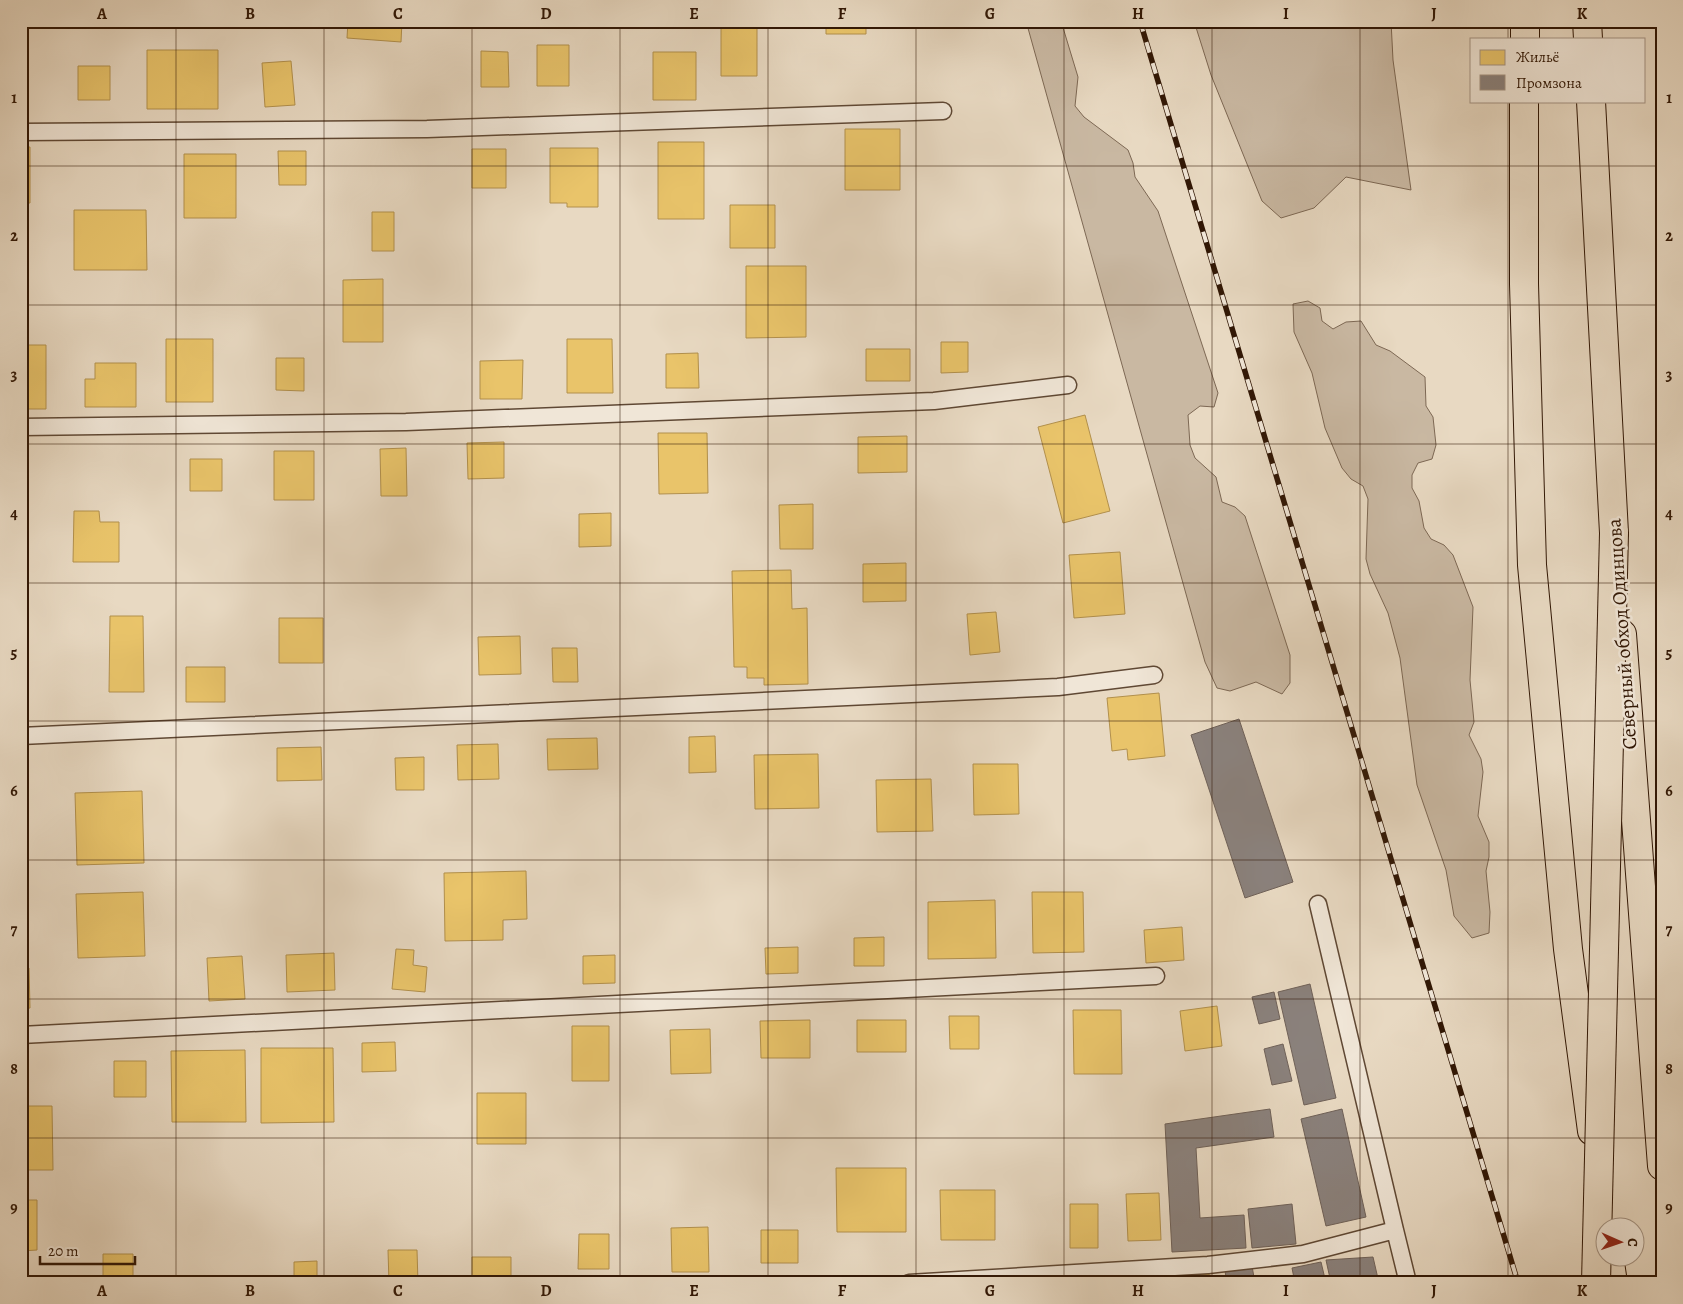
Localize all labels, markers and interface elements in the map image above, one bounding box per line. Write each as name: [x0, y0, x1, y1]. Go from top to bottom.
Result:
text: A: [96, 3, 108, 25]
text: B: [245, 3, 255, 25]
text: C: [393, 3, 403, 25]
text: D: [540, 3, 552, 25]
text: E: [689, 3, 699, 25]
text: F: [838, 3, 847, 25]
text: G: [985, 3, 995, 25]
text: H: [1132, 3, 1144, 25]
text: I: [1283, 3, 1289, 25]
text: J: [1431, 3, 1437, 25]
text: K: [1577, 3, 1588, 25]
legend: [1470, 38, 1646, 102]
text: Жильё: [1516, 47, 1559, 67]
text: Промзона: [1516, 73, 1582, 93]
text: 1: [11, 87, 17, 109]
text: 1: [1666, 87, 1672, 109]
text: 2: [10, 225, 18, 247]
text: 2: [1665, 225, 1673, 247]
text: 3: [11, 364, 18, 386]
text: 3: [1666, 364, 1673, 386]
text: 4: [10, 503, 18, 525]
text: 4: [1665, 503, 1673, 525]
street label: Северный обход Одинцова: [1600, 517, 1644, 750]
text: 5: [11, 642, 18, 664]
text: 5: [1666, 642, 1673, 664]
text: 6: [10, 780, 18, 802]
text: 6: [1665, 780, 1673, 802]
text: 7: [11, 919, 18, 941]
text: 7: [1666, 919, 1673, 941]
text: 8: [10, 1058, 18, 1080]
text: 8: [1665, 1058, 1673, 1080]
text: 9: [10, 1197, 18, 1219]
text: 9: [1665, 1197, 1673, 1219]
north arrow: [1596, 1216, 1646, 1266]
scale bar: [40, 1234, 135, 1266]
text: С: [1623, 1238, 1642, 1247]
text: 20 m: [48, 1241, 79, 1261]
text: A: [96, 1280, 108, 1302]
text: B: [245, 1280, 255, 1302]
text: C: [393, 1280, 403, 1302]
text: D: [540, 1280, 552, 1302]
text: E: [689, 1280, 699, 1302]
text: F: [838, 1280, 847, 1302]
text: G: [985, 1280, 995, 1302]
text: H: [1132, 1280, 1144, 1302]
text: I: [1283, 1280, 1289, 1302]
text: J: [1431, 1280, 1437, 1302]
text: K: [1577, 1280, 1588, 1302]

